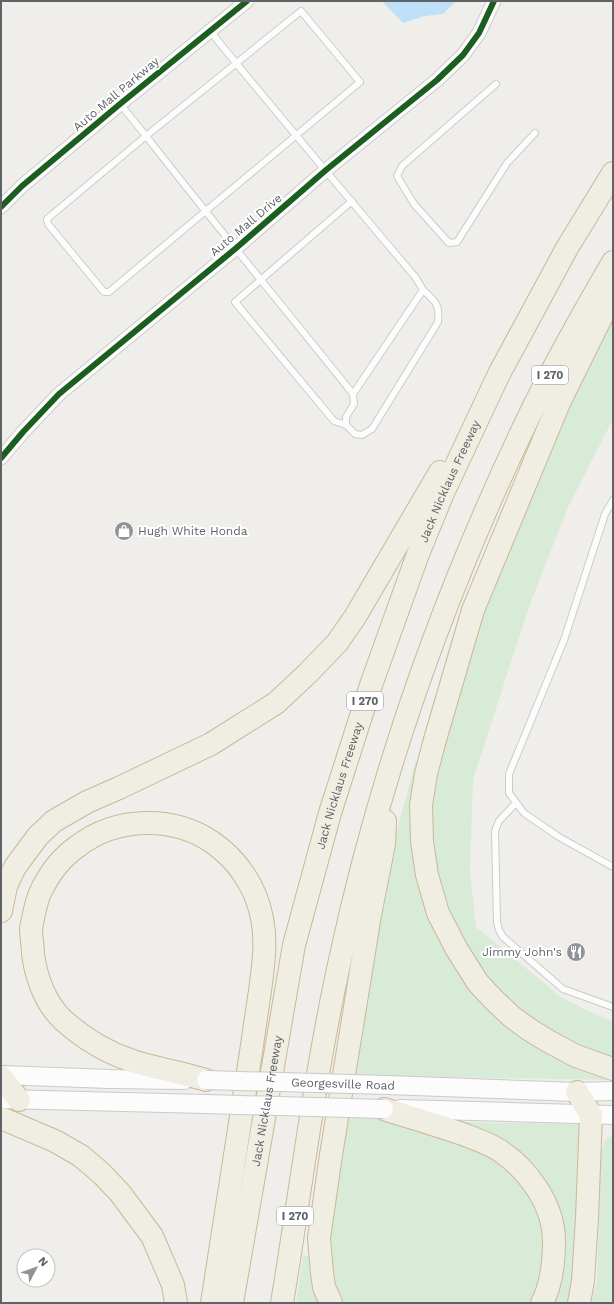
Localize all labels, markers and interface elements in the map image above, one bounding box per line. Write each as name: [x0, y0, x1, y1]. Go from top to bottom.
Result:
street label: Auto Mall Parkway: [70, 53, 162, 134]
street label: Auto Mall Drive: [207, 191, 285, 259]
road number: I 270: [532, 366, 568, 384]
street label: Jack Nicklaus Freeway: [416, 417, 484, 545]
shop icon: Hugh White Honda: [113, 520, 135, 542]
place label: Hugh White Honda: [138, 524, 248, 538]
road number: I 270: [347, 692, 383, 710]
street label: Jack Nicklaus Freeway: [313, 720, 366, 851]
restaurant icon: Jimmy John's: [565, 941, 587, 963]
place label: Jimmy John's: [482, 945, 562, 959]
street label: Jack Nicklaus Freeway: [249, 1034, 285, 1167]
street label: Georgesville Road: [291, 1075, 395, 1093]
road number: I 270: [277, 1207, 313, 1225]
north arrow: [16, 1248, 56, 1288]
text: N: [36, 1254, 51, 1269]

